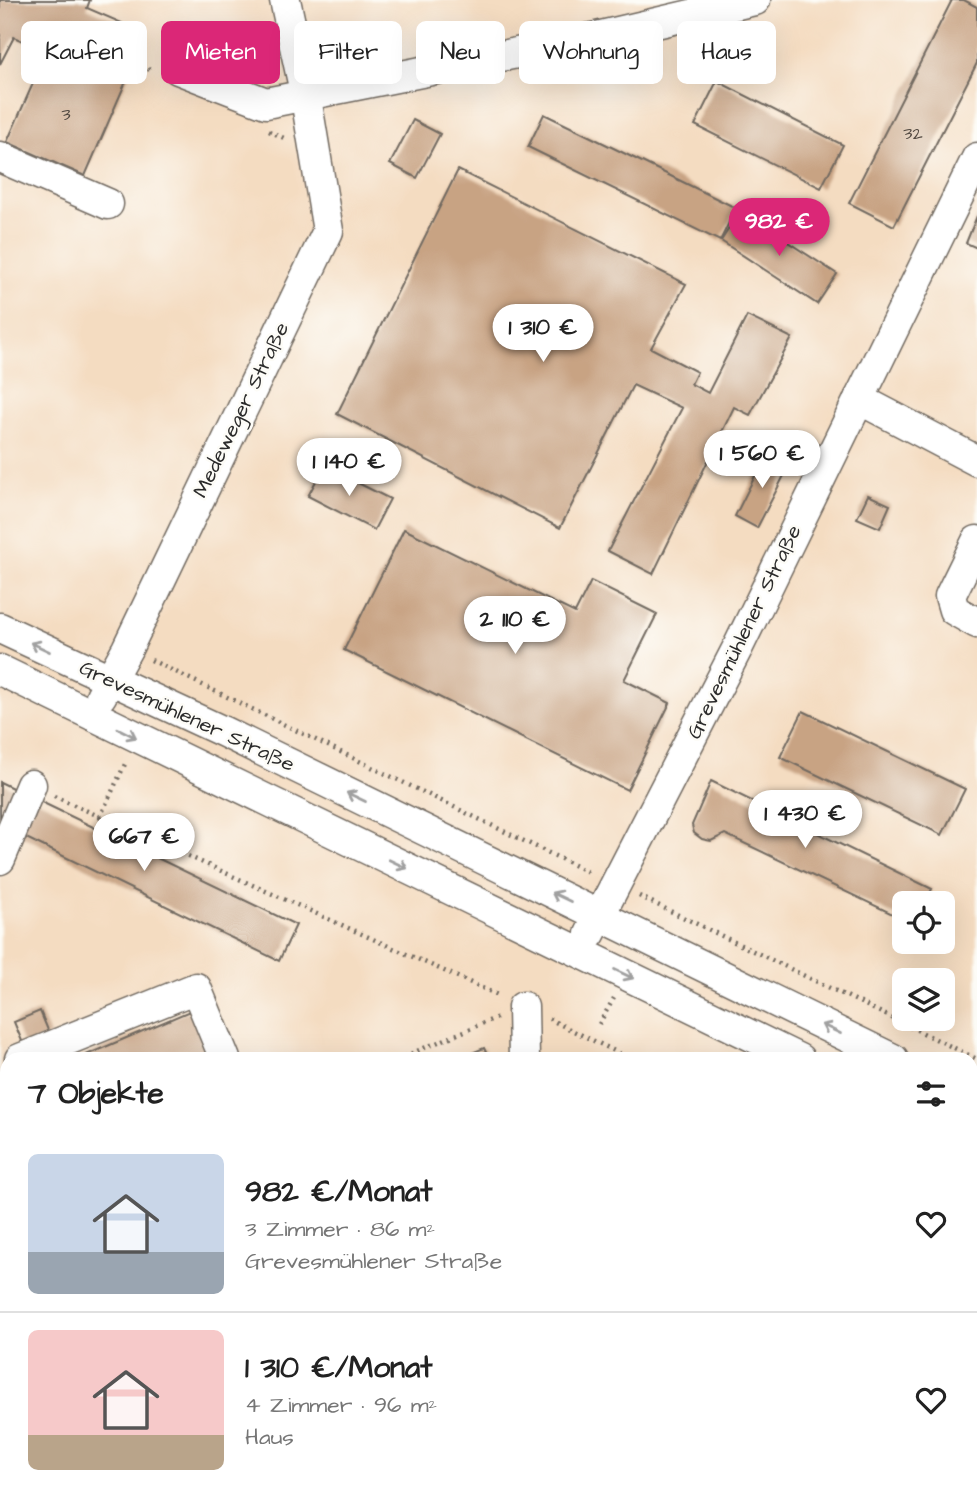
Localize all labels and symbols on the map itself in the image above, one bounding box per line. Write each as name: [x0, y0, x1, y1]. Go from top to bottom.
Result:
house number: 3: [61, 102, 71, 127]
house number: 32: [903, 121, 923, 146]
pin: 982 €: [730, 198, 828, 258]
pin: 1 310 €: [478, 304, 608, 364]
street label: Medeweger Straße: [186, 317, 298, 503]
pin: 1 560 €: [697, 430, 827, 490]
pin: 1 140 €: [284, 438, 414, 498]
street label: Grevesmühlener Straße: [680, 520, 808, 744]
pin: 2 110 €: [450, 596, 580, 656]
one-way arrow: [30, 640, 51, 653]
street label: Grevesmühlener Straße: [74, 653, 300, 779]
one-way arrow: [116, 727, 137, 741]
one-way arrow: [346, 790, 367, 804]
pin: 1 430 €: [740, 790, 870, 850]
pin: 667 €: [95, 814, 193, 873]
one-way arrow: [387, 857, 408, 871]
one-way arrow: [551, 890, 572, 904]
one-way arrow: [613, 968, 634, 982]
one-way arrow: [821, 1022, 842, 1035]

